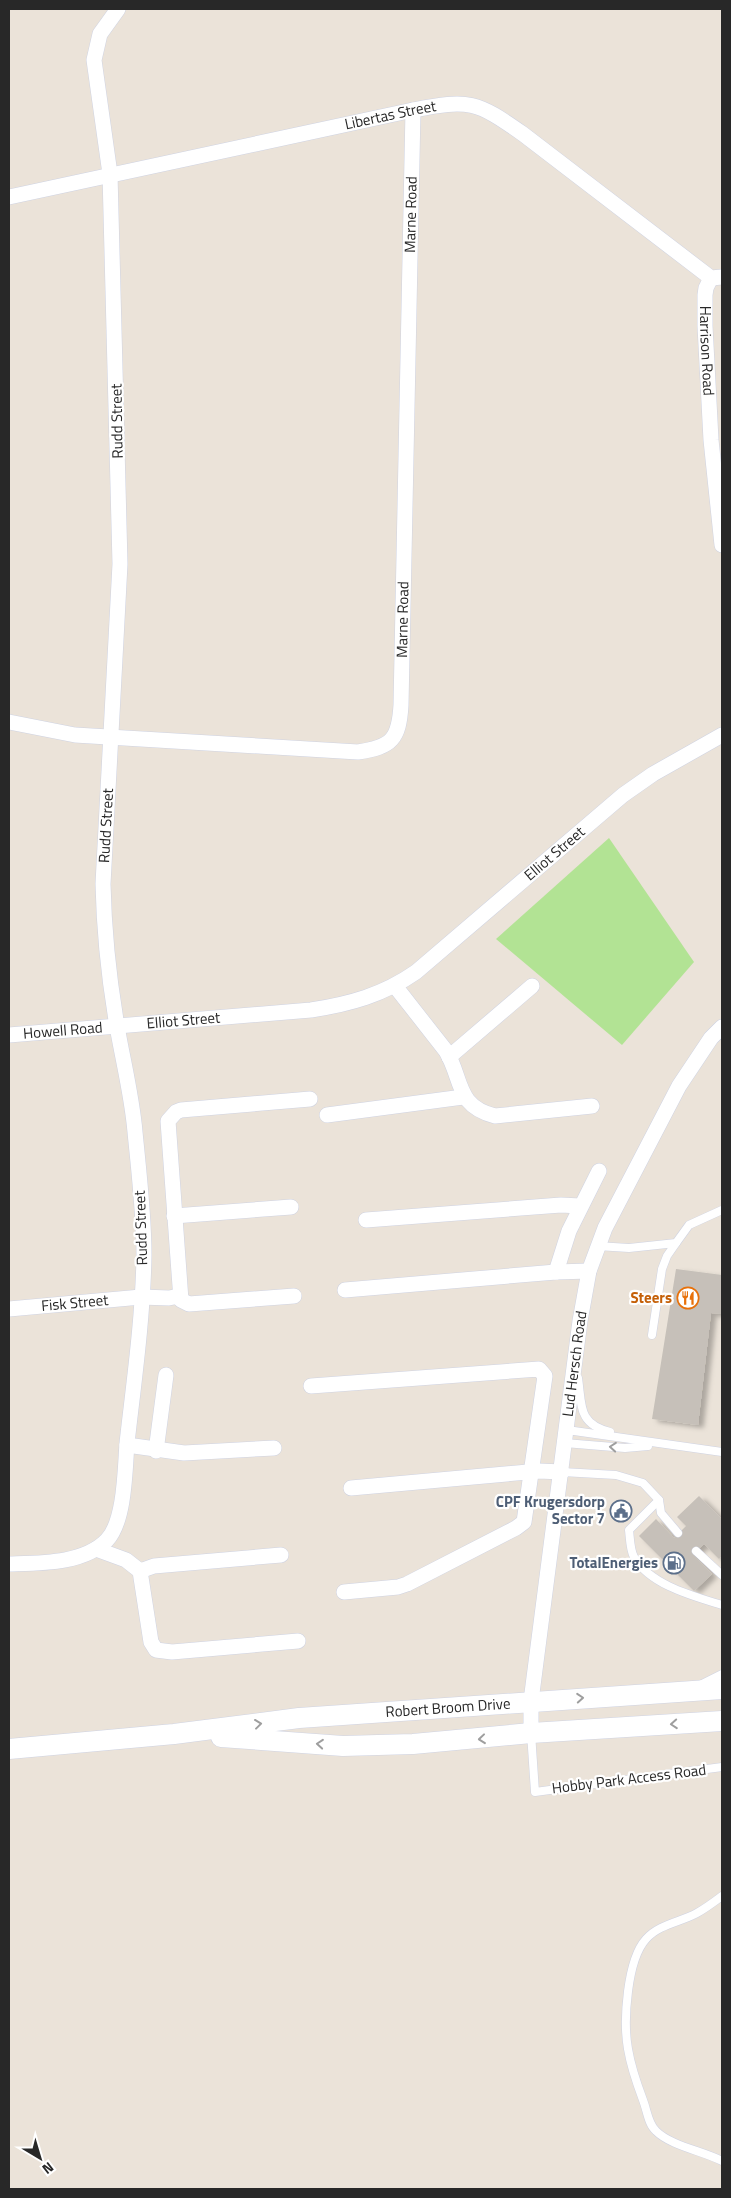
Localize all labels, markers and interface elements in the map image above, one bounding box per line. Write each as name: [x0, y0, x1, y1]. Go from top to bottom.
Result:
street label: Libertas Street: [342, 94, 438, 135]
street label: Marne Road: [398, 176, 423, 253]
street label: Harrison Road: [694, 306, 721, 396]
street label: Rudd Street: [104, 383, 129, 459]
street label: Marne Road: [390, 581, 414, 658]
street label: Rudd Street: [92, 787, 119, 864]
street label: Elliot Street: [519, 820, 590, 886]
street label: Elliot Street: [146, 1006, 222, 1035]
street label: Howell Road: [22, 1015, 103, 1045]
street label: Rudd Street: [128, 1189, 153, 1266]
place label: Steers: [630, 1286, 672, 1309]
restaurant icon: Steers: [676, 1286, 700, 1310]
street label: Fisk Street: [40, 1288, 110, 1317]
street label: Lud Hersch Road: [556, 1309, 593, 1418]
one-way arrow: [609, 1442, 617, 1453]
place label: CPF Krugersdorp Sector 7: [496, 1490, 605, 1530]
public building icon: CPF Krugersdorp Sector 7: [609, 1499, 633, 1523]
place label: TotalEnergies: [570, 1551, 658, 1574]
fuel station icon: TotalEnergies: [662, 1551, 686, 1575]
street label: Robert Broom Drive: [385, 1692, 511, 1723]
one-way arrow: [576, 1692, 584, 1703]
one-way arrow: [669, 1718, 677, 1729]
one-way arrow: [253, 1719, 262, 1729]
one-way arrow: [478, 1733, 486, 1744]
one-way arrow: [316, 1739, 324, 1750]
street label: Hobby Park Access Road: [550, 1758, 707, 1799]
north arrow: [15, 2133, 65, 2183]
text: N: [38, 2157, 59, 2180]

